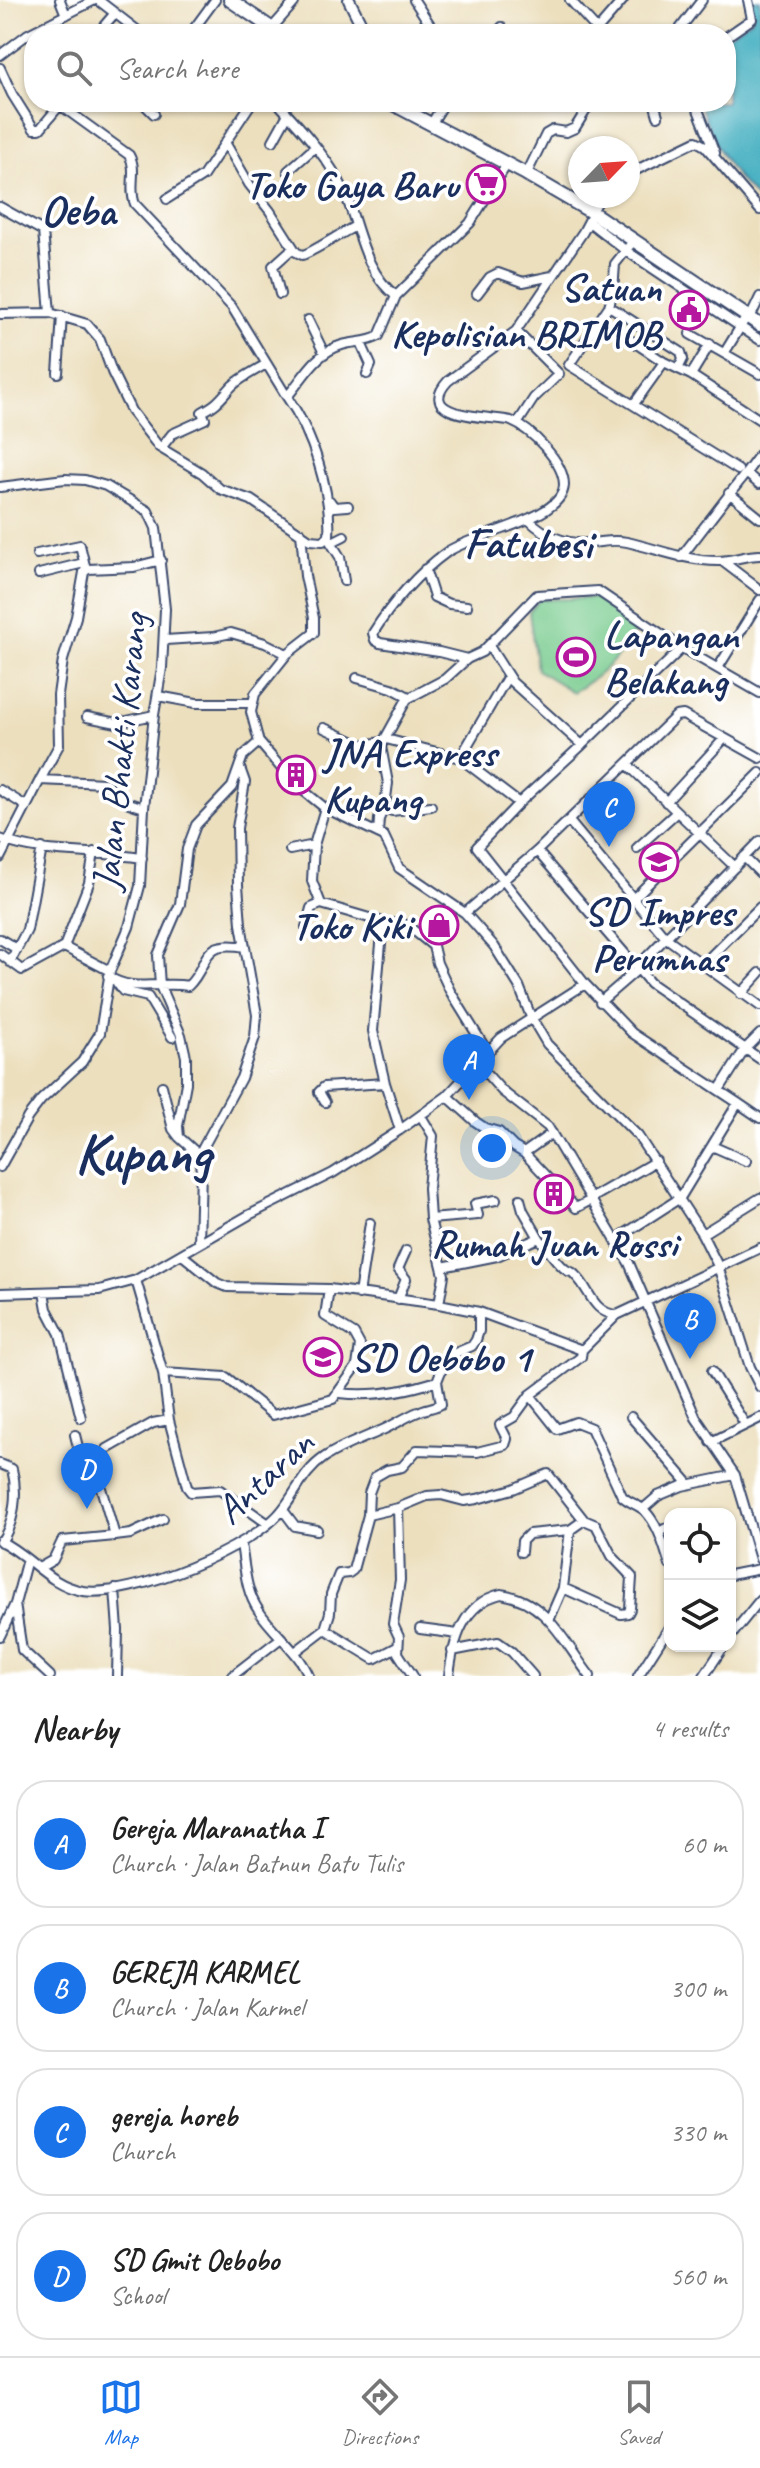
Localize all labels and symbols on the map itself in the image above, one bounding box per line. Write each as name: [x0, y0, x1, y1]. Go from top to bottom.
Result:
north arrow: [568, 136, 640, 208]
place label: Toko Gaya Baru: [245, 160, 461, 210]
supermarket icon: Toko Gaya Baru: [465, 163, 507, 205]
district label: Oeba: [41, 183, 118, 238]
place label: Satuan Kepolisian BRIMOB: [391, 263, 664, 359]
public building icon: Satuan Kepolisian BRIMOB: [668, 289, 710, 331]
district label: Fatubesi: [464, 516, 597, 571]
street label: Jalan Bhakti Karang: [80, 609, 160, 895]
place label: Lapangan Belakang: [604, 610, 740, 706]
sports icon: Lapangan Belakang: [555, 636, 597, 678]
place label: JNA Express Kupang: [321, 728, 500, 824]
building icon: JNA Express Kupang: [275, 754, 317, 796]
pin: C: [583, 781, 635, 847]
school or university icon: SD Impres Perumnas: [638, 841, 680, 883]
place label: SD Impres Perumnas: [584, 887, 738, 983]
place label: Toko Kiki: [292, 901, 416, 951]
shop icon: Toko Kiki: [418, 904, 460, 946]
pin: A: [443, 1034, 495, 1100]
district label: Kupang: [75, 1118, 216, 1189]
your location: [472, 1128, 512, 1168]
building icon: Rumah Juan Rossi: [533, 1173, 575, 1215]
place label: Rumah Juan Rossi: [431, 1219, 682, 1269]
pin: B: [664, 1293, 716, 1359]
place label: SD Oebobo 1: [351, 1333, 534, 1383]
school or university icon: SD Oebobo 1: [302, 1336, 344, 1378]
street label: Antaran: [205, 1418, 325, 1535]
pin: D: [61, 1443, 113, 1509]

